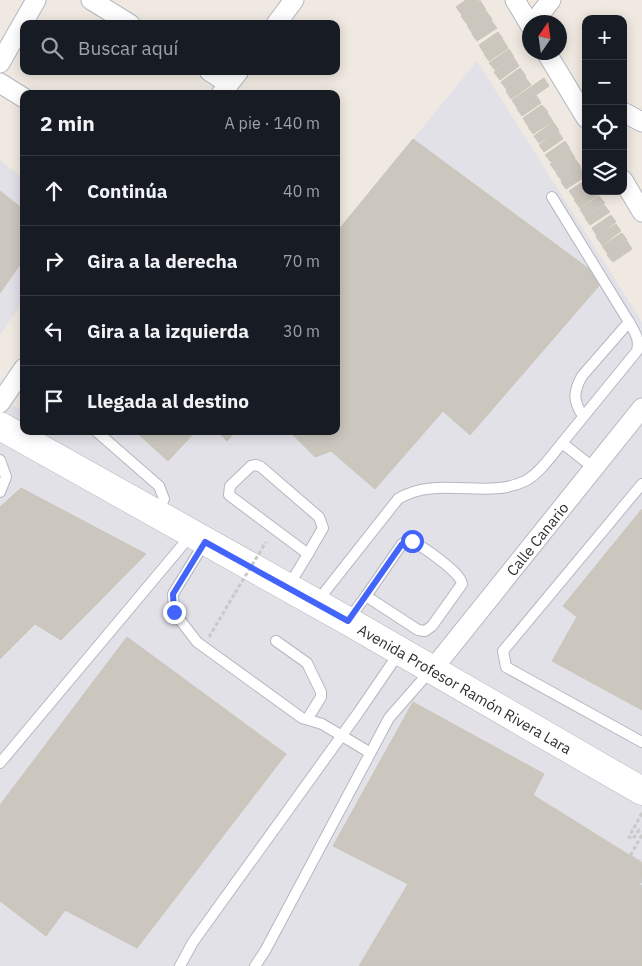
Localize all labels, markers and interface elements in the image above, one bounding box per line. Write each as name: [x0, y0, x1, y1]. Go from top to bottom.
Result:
north arrow: [522, 15, 567, 60]
map controls: [582, 15, 627, 195]
button: +: [582, 15, 627, 60]
search box: [20, 20, 340, 75]
icon: search: [38, 34, 66, 62]
text: Buscar aquí: [78, 36, 178, 60]
button: −: [582, 60, 627, 105]
button: locate: [582, 105, 627, 150]
text: 2 min: [40, 109, 95, 137]
text: A pie · 140 m: [225, 113, 320, 133]
button: layers: [582, 150, 627, 195]
icon: ahead: [40, 177, 68, 205]
text: Continúa: [87, 179, 168, 203]
text: 40 m: [283, 181, 320, 201]
icon: right: [40, 247, 68, 275]
text: Gira a la derecha: [87, 249, 238, 273]
text: 70 m: [283, 251, 320, 271]
icon: left: [40, 317, 68, 345]
text: Gira a la izquierda: [87, 319, 249, 343]
text: 30 m: [283, 321, 320, 341]
icon: arrive: [40, 387, 68, 415]
text: Llegada al destino: [87, 389, 249, 413]
street label: Calle Canario: [502, 498, 572, 580]
route start: [401, 530, 424, 553]
route end: [163, 601, 186, 624]
street label: Avenida Profesor Ramón Rivera Lara: [355, 619, 575, 758]

